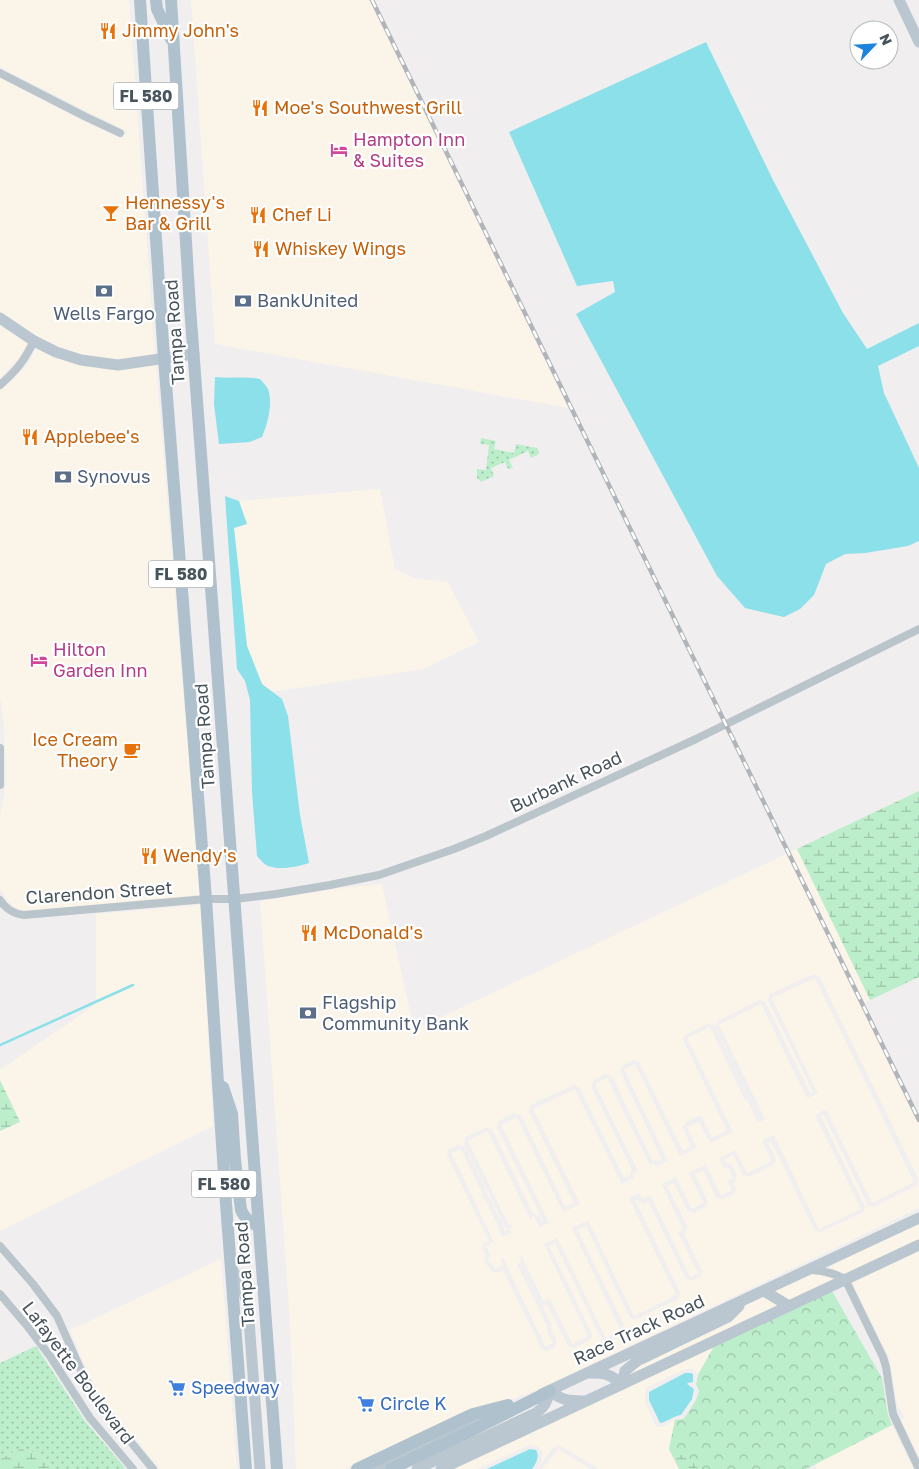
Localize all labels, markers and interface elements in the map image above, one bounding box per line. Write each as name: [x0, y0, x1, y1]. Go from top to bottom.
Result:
place label: Jimmy John's: [122, 19, 239, 41]
north arrow: [849, 20, 899, 70]
restaurant icon: Jimmy John's: [98, 21, 118, 41]
text: N: [876, 31, 896, 48]
road number: FL 580: [114, 82, 178, 110]
place label: Moe's Southwest Grill: [274, 96, 462, 118]
restaurant icon: Moe's Southwest Grill: [250, 98, 270, 118]
place label: Hampton Inn & Suites: [353, 128, 465, 171]
hotel icon: Hampton Inn & Suites: [329, 140, 349, 160]
place label: Hennessy's Bar & Grill: [125, 191, 225, 234]
bar icon: Hennessy's Bar & Grill: [101, 203, 121, 223]
place label: Chef Li: [272, 203, 332, 225]
restaurant icon: Chef Li: [248, 205, 268, 225]
place label: Whiskey Wings: [275, 237, 406, 259]
restaurant icon: Whiskey Wings: [251, 239, 271, 259]
street label: Tampa Road: [159, 279, 189, 385]
bank icon: Wells Fargo: [94, 281, 114, 301]
place label: BankUnited: [257, 289, 358, 311]
bank icon: BankUnited: [233, 291, 253, 311]
place label: Wells Fargo: [53, 302, 155, 324]
place label: Applebee's: [44, 425, 140, 447]
restaurant icon: Applebee's: [20, 427, 40, 447]
place label: Synovus: [77, 465, 150, 487]
bank icon: Synovus: [53, 467, 73, 487]
road number: FL 580: [148, 560, 214, 588]
place label: Hilton Garden Inn: [53, 638, 148, 681]
hotel icon: Hilton Garden Inn: [29, 650, 49, 670]
street label: Tampa Road: [189, 683, 219, 789]
place label: Ice Cream Theory: [32, 728, 118, 771]
cafe icon: Ice Cream Theory: [122, 740, 142, 760]
street label: Burbank Road: [506, 746, 625, 817]
place label: Wendy's: [163, 844, 236, 866]
restaurant icon: Wendy's: [139, 846, 159, 866]
street label: Clarendon Street: [25, 876, 173, 908]
place label: McDonald's: [323, 921, 423, 943]
restaurant icon: McDonald's: [299, 923, 319, 943]
place label: Flagship Community Bank: [322, 991, 469, 1034]
bank icon: Flagship Community Bank: [298, 1003, 318, 1023]
road number: FL 580: [192, 1170, 256, 1198]
street label: Tampa Road: [229, 1221, 259, 1327]
street label: Race Track Road: [570, 1289, 708, 1369]
street label: Lafayette Boulevard: [18, 1297, 140, 1448]
place label: Speedway: [191, 1376, 280, 1398]
supermarket icon: Speedway: [167, 1378, 187, 1398]
place label: Circle K: [380, 1392, 447, 1414]
supermarket icon: Circle K: [356, 1394, 376, 1414]

